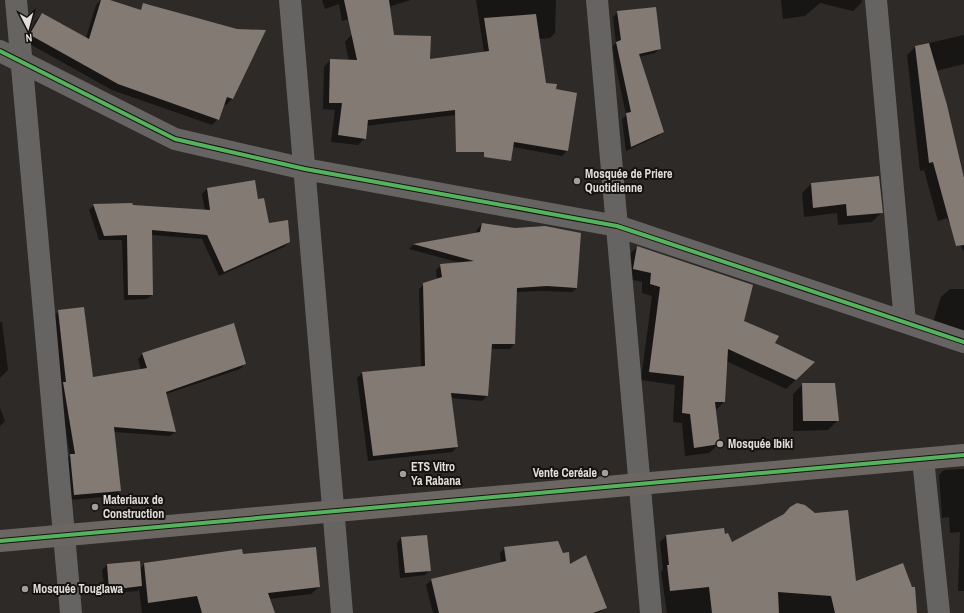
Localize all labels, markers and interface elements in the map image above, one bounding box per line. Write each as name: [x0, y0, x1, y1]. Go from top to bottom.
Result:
north arrow: [8, 8, 48, 48]
text: N: [25, 31, 33, 45]
place label: Mosquée de Priere Quotidienne: [585, 166, 673, 196]
marker: Mosquée de Priere Quotidienne: [572, 176, 582, 186]
place label: Mosquée Ibiki: [728, 436, 793, 452]
marker: Mosquée Ibiki: [715, 439, 725, 449]
place label: ETS Vitro Ya Rabana: [411, 459, 461, 489]
place label: Vente Ceréale: [533, 465, 598, 481]
marker: Vente Ceréale: [600, 468, 610, 478]
marker: ETS Vitro Ya Rabana: [398, 469, 408, 479]
place label: Materiaux de Construction: [103, 492, 164, 522]
marker: Materiaux de Construction: [90, 502, 100, 512]
place label: Mosquée Touglawa: [33, 581, 124, 597]
marker: Mosquée Touglawa: [20, 584, 30, 594]

